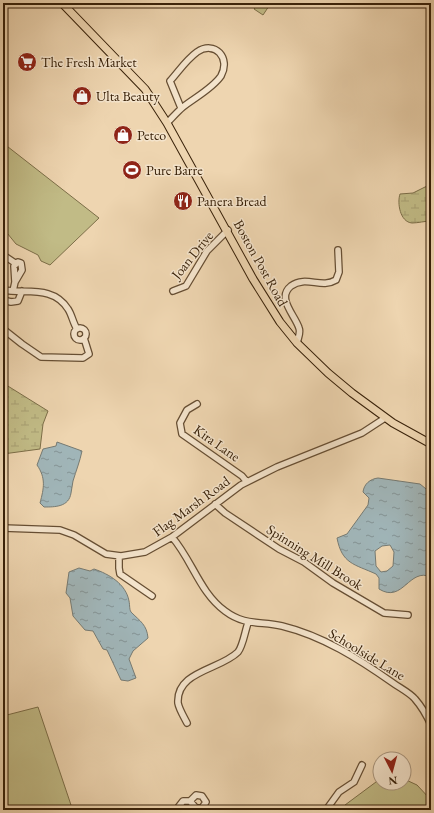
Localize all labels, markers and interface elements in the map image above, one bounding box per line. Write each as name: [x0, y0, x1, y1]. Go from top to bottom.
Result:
supermarket icon: The Fresh Market: [16, 51, 38, 73]
place label: The Fresh Market: [41, 53, 137, 71]
shop icon: Ulta Beauty: [71, 85, 93, 107]
place label: Ulta Beauty: [96, 87, 161, 105]
shop icon: Petco: [112, 124, 134, 146]
place label: Petco: [137, 126, 166, 144]
sports icon: Pure Barre: [121, 159, 143, 181]
place label: Pure Barre: [146, 161, 203, 179]
restaurant icon: Panera Bread: [172, 190, 194, 212]
place label: Panera Bread: [197, 192, 267, 210]
street label: Boston Post Road: [230, 217, 293, 310]
street label: Joan Drive: [166, 227, 217, 284]
street label: Kira Lane: [190, 421, 244, 466]
street label: Flag Marsh Road: [149, 471, 234, 540]
street label: Spinning Mill Brook: [263, 520, 367, 594]
street label: Schoolside Lane: [325, 624, 409, 684]
north arrow: [372, 751, 412, 791]
text: N: [388, 774, 398, 788]

